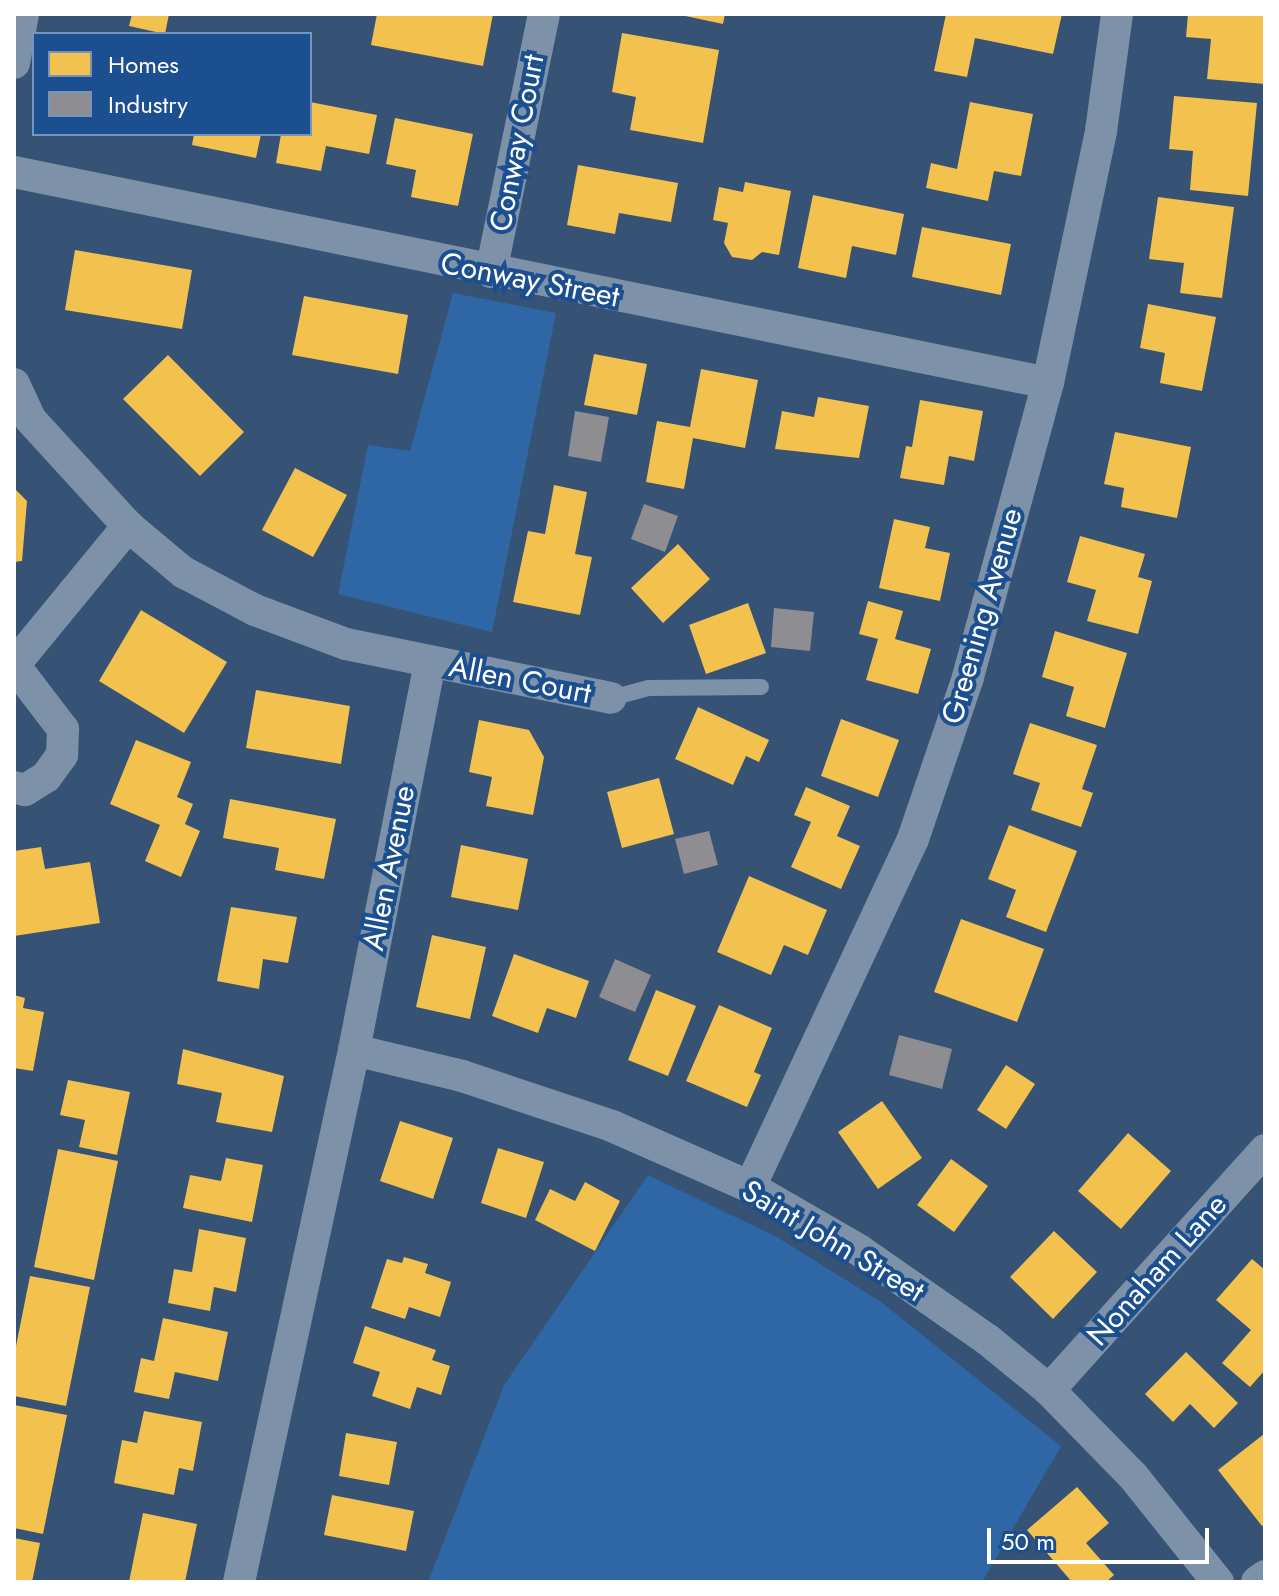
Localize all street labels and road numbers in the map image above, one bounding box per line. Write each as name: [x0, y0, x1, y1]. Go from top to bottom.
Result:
street label: Conway Court: [482, 51, 552, 235]
street label: Conway Street: [438, 245, 622, 315]
street label: Greening Avenue: [934, 504, 1030, 728]
street label: Allen Court: [446, 649, 594, 711]
street label: Allen Avenue: [355, 782, 423, 954]
street label: Saint John Street: [735, 1172, 931, 1310]
street label: Nonaham Lane: [1080, 1187, 1234, 1353]

